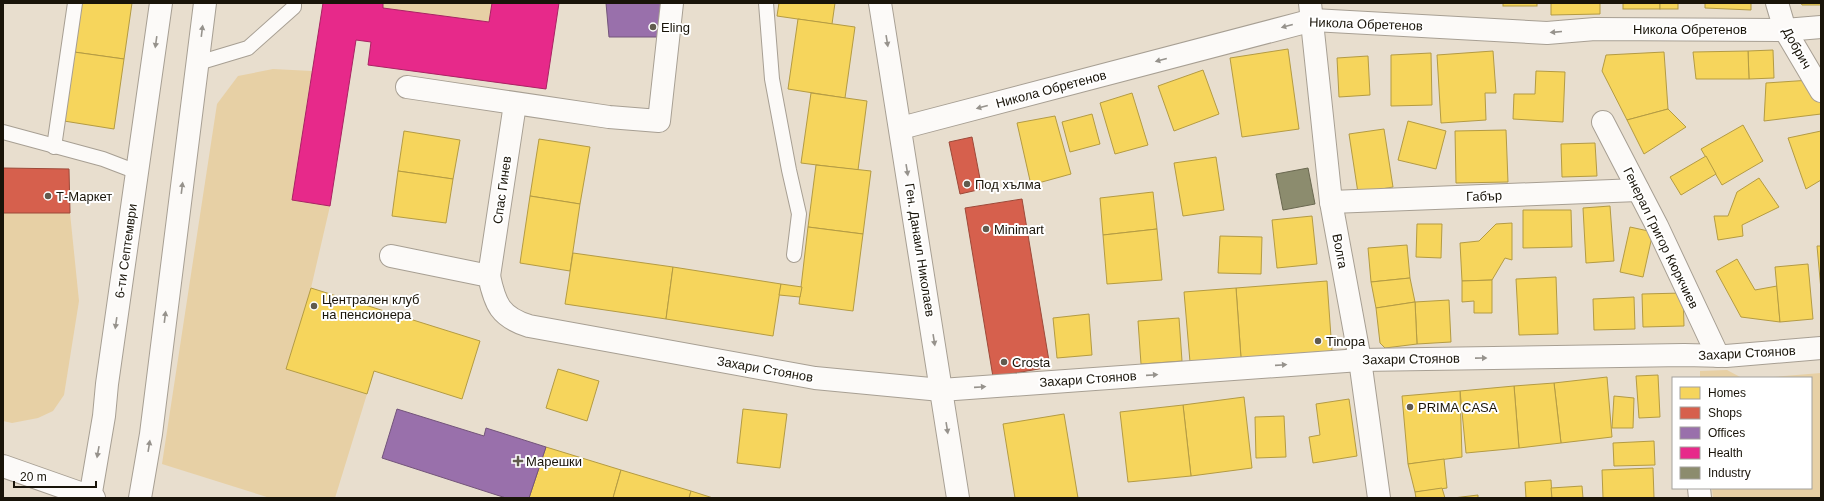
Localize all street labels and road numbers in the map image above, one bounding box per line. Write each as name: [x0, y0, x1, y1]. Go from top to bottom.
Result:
street label: Никола Обретенов: [1309, 15, 1423, 33]
street label: Никола Обретенов: [1633, 22, 1747, 37]
street label: Добрич: [1780, 25, 1814, 71]
street label: Никола Обретенов: [994, 67, 1108, 111]
street label: Спас Гинев: [490, 155, 514, 225]
street label: Генерал Григор Кюркчиев: [1620, 165, 1702, 311]
street label: Ген. Данаил Николаев: [902, 182, 938, 318]
street label: Габър: [1466, 188, 1502, 204]
street label: 6-ти Септември: [112, 203, 140, 299]
street label: Волга: [1329, 232, 1351, 270]
street label: Захари Стоянов: [1698, 343, 1796, 363]
street label: Захари Стоянов: [1362, 351, 1460, 367]
street label: Захари Стоянов: [716, 353, 814, 385]
street label: Захари Стоянов: [1039, 368, 1137, 390]

